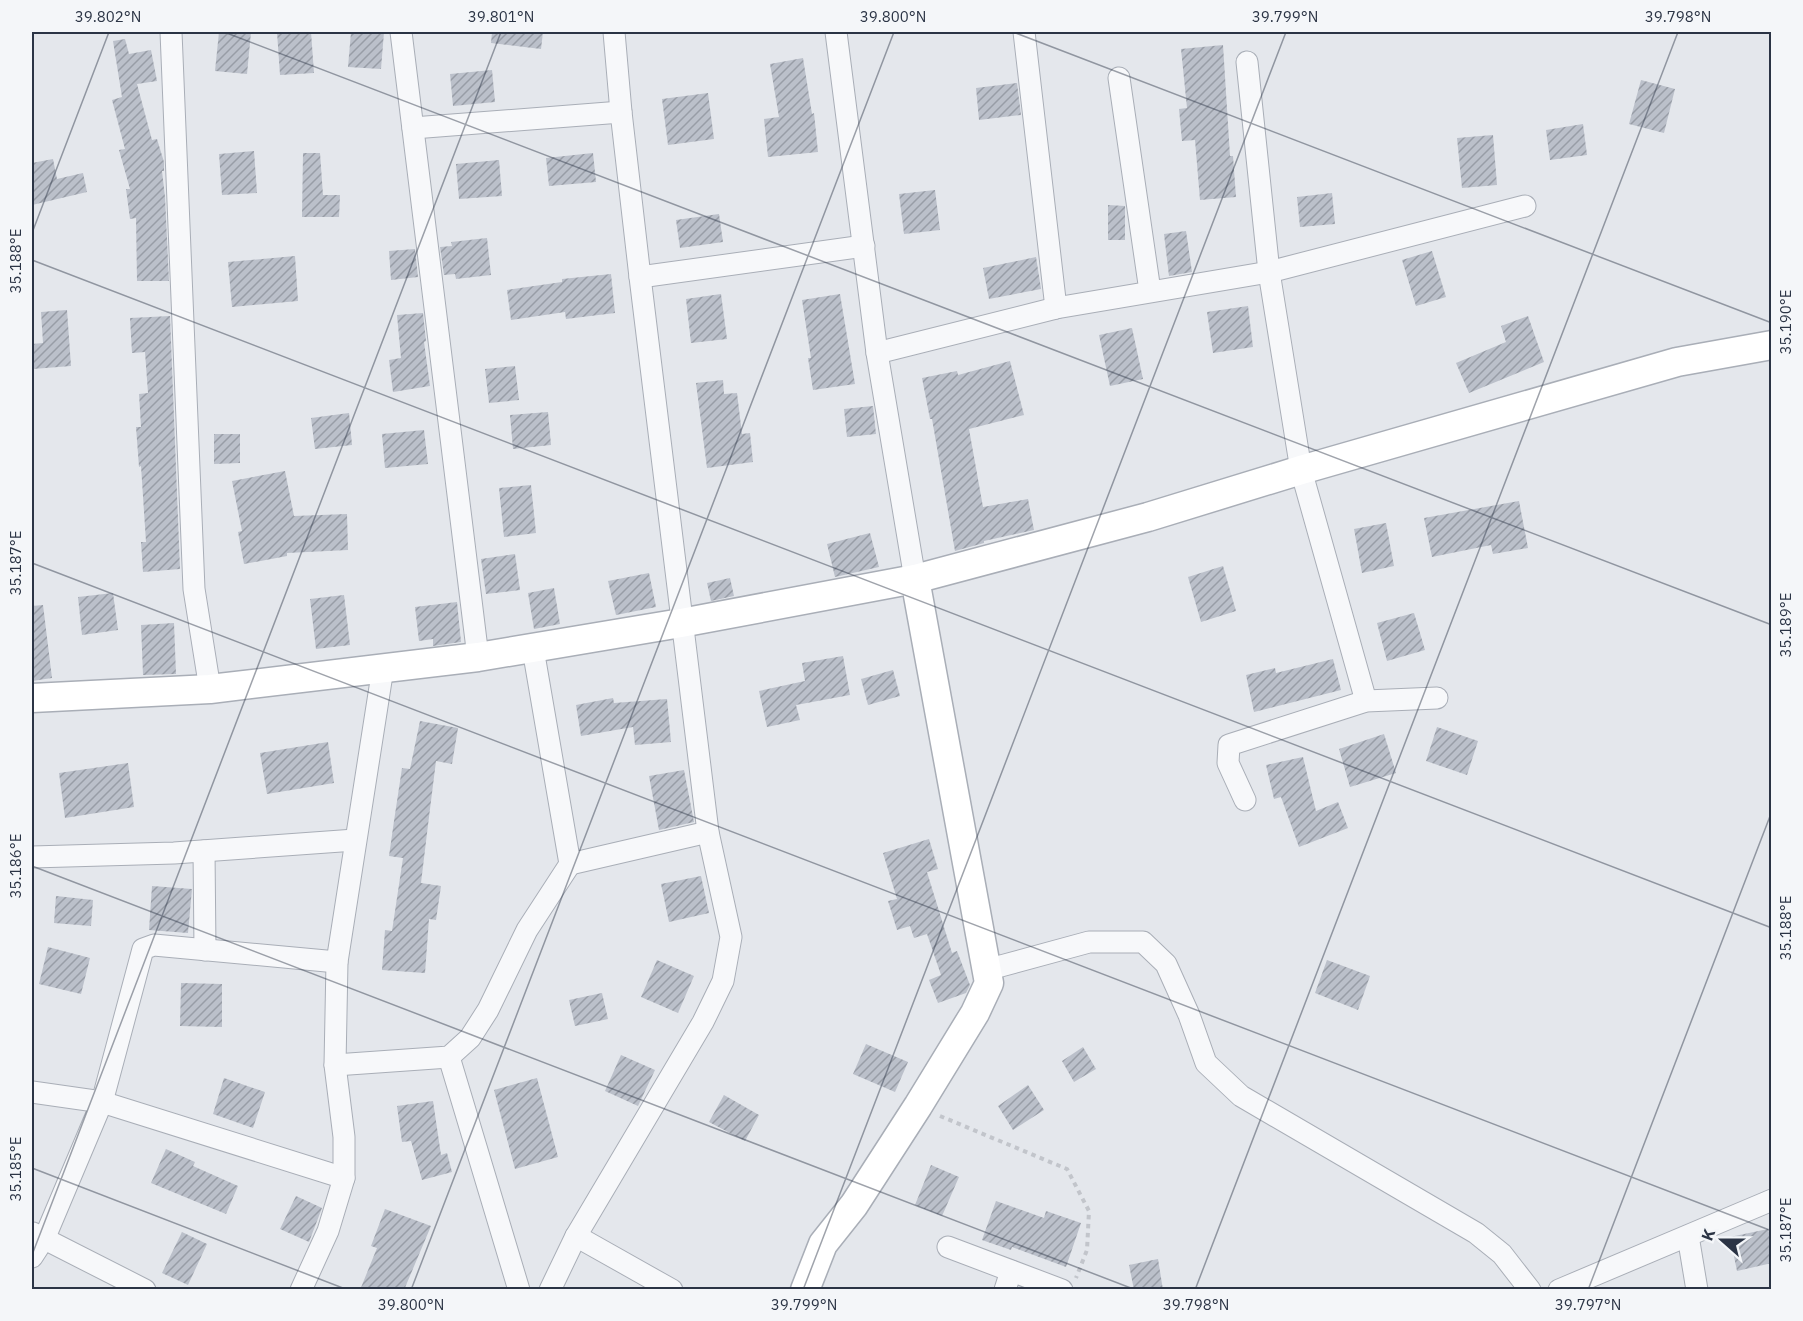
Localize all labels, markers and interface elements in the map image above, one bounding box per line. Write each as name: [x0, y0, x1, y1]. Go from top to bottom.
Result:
text: 39.802°N: [75, 7, 141, 26]
text: 39.801°N: [468, 7, 534, 26]
text: 39.800°N: [860, 7, 926, 26]
text: 39.799°N: [1252, 7, 1318, 26]
text: 39.798°N: [1645, 7, 1711, 26]
text: 35.188°E: [6, 229, 25, 293]
text: 35.190°E: [1776, 290, 1795, 354]
text: 35.187°E: [6, 531, 25, 595]
text: 35.189°E: [1776, 593, 1795, 657]
text: 35.186°E: [6, 834, 25, 898]
text: 35.188°E: [1776, 896, 1795, 960]
text: 35.185°E: [6, 1137, 25, 1201]
text: 35.187°E: [1776, 1198, 1795, 1262]
north arrow: [1692, 1210, 1752, 1270]
text: K: [1697, 1226, 1719, 1243]
text: 39.800°N: [378, 1295, 444, 1314]
text: 39.799°N: [771, 1295, 837, 1314]
text: 39.798°N: [1163, 1295, 1229, 1314]
text: 39.797°N: [1555, 1295, 1621, 1314]

